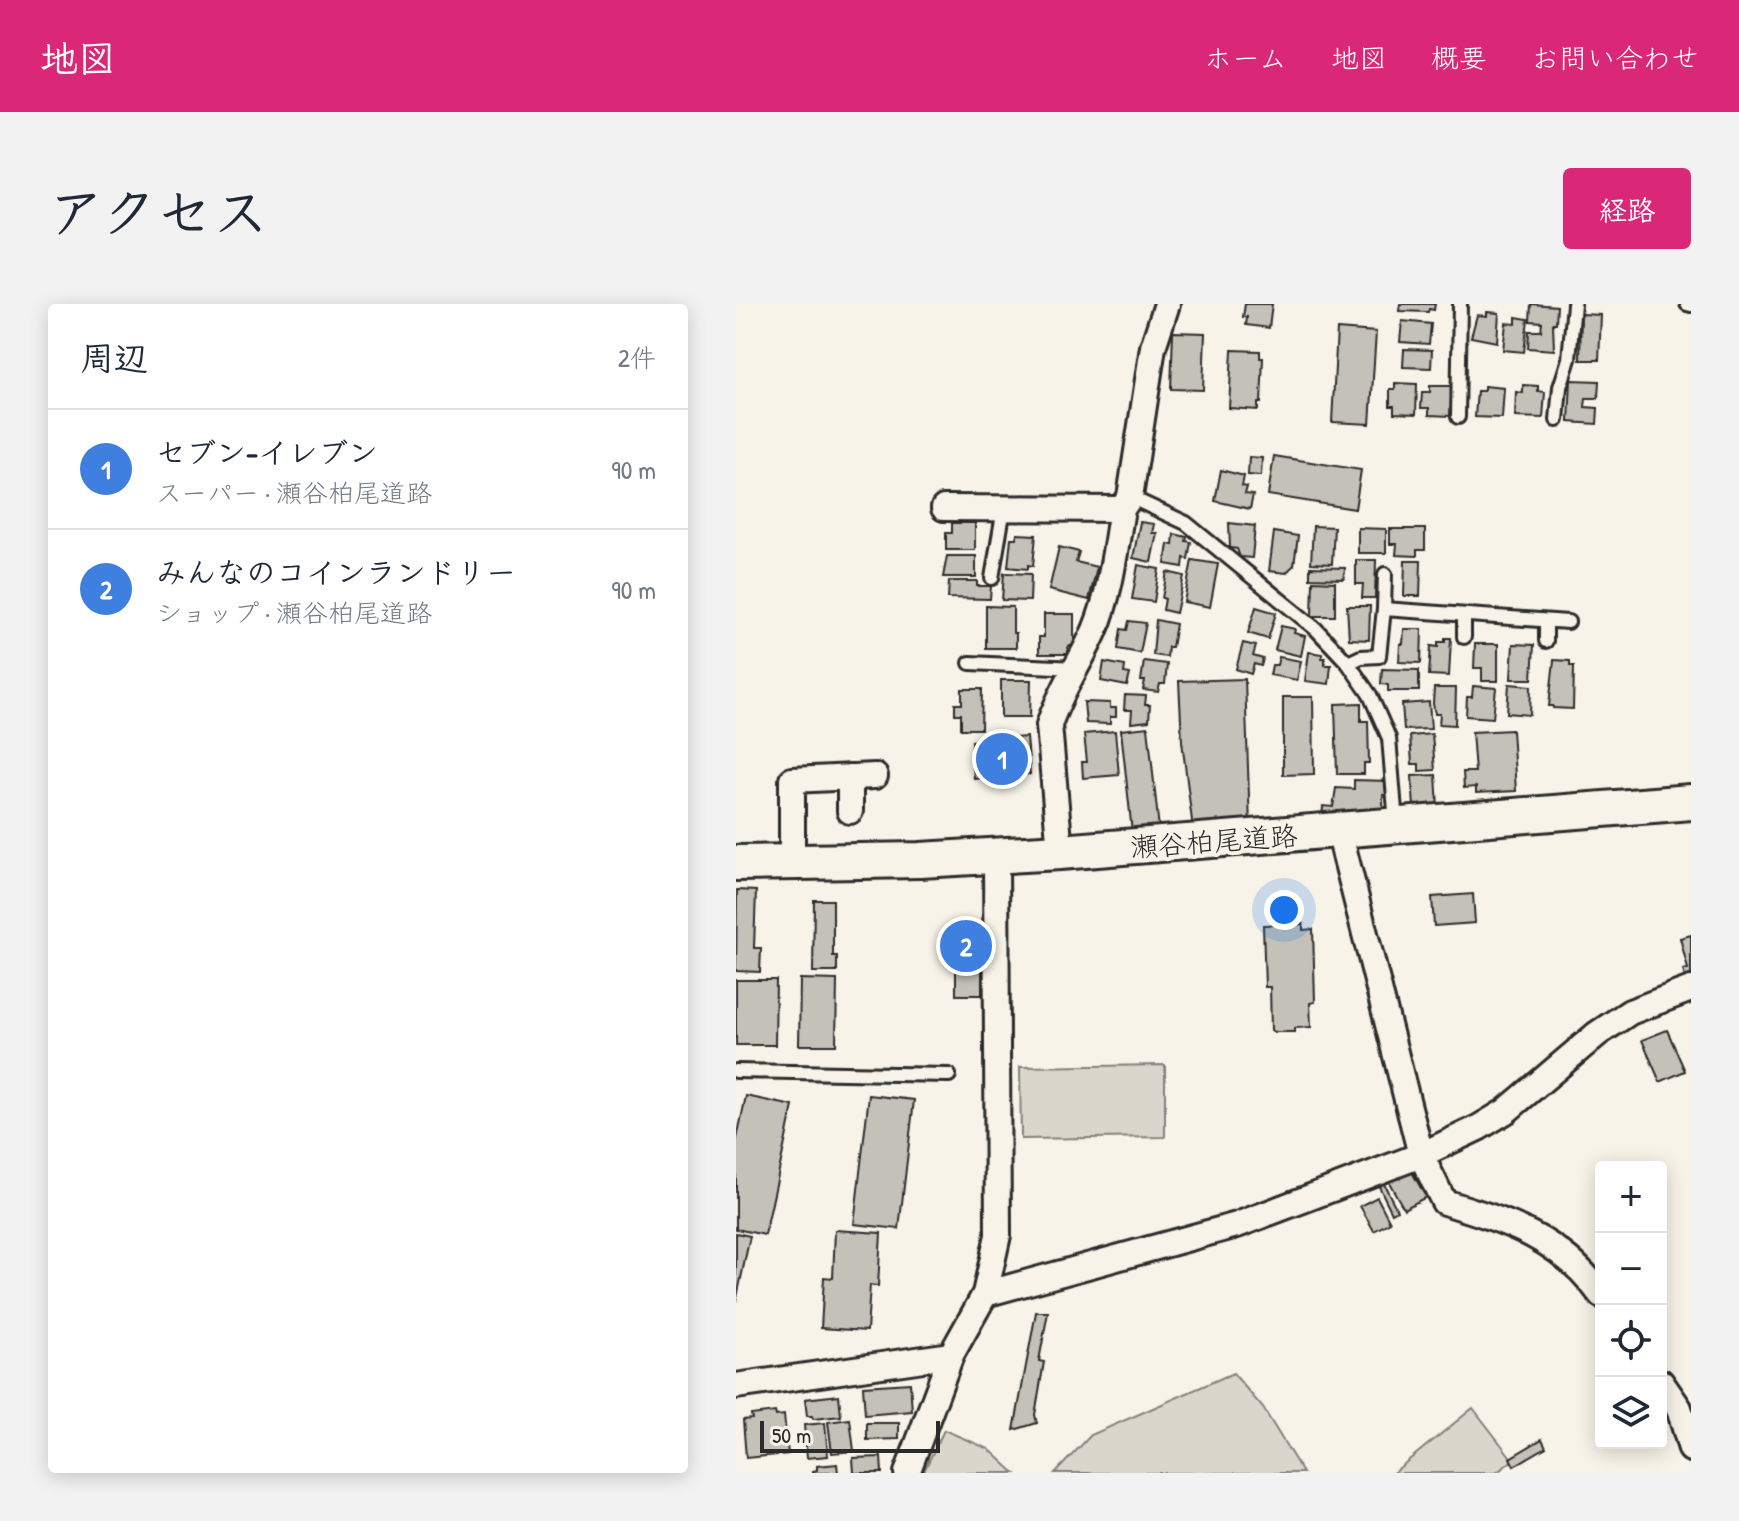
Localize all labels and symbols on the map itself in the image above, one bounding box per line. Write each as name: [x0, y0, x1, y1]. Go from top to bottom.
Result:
pin: 1: [976, 729, 1028, 789]
street label: 瀬谷柏尾道路: [1129, 816, 1299, 866]
your location: [1264, 890, 1304, 930]
pin: 2: [940, 916, 992, 976]
scale bar: [760, 1417, 940, 1453]

